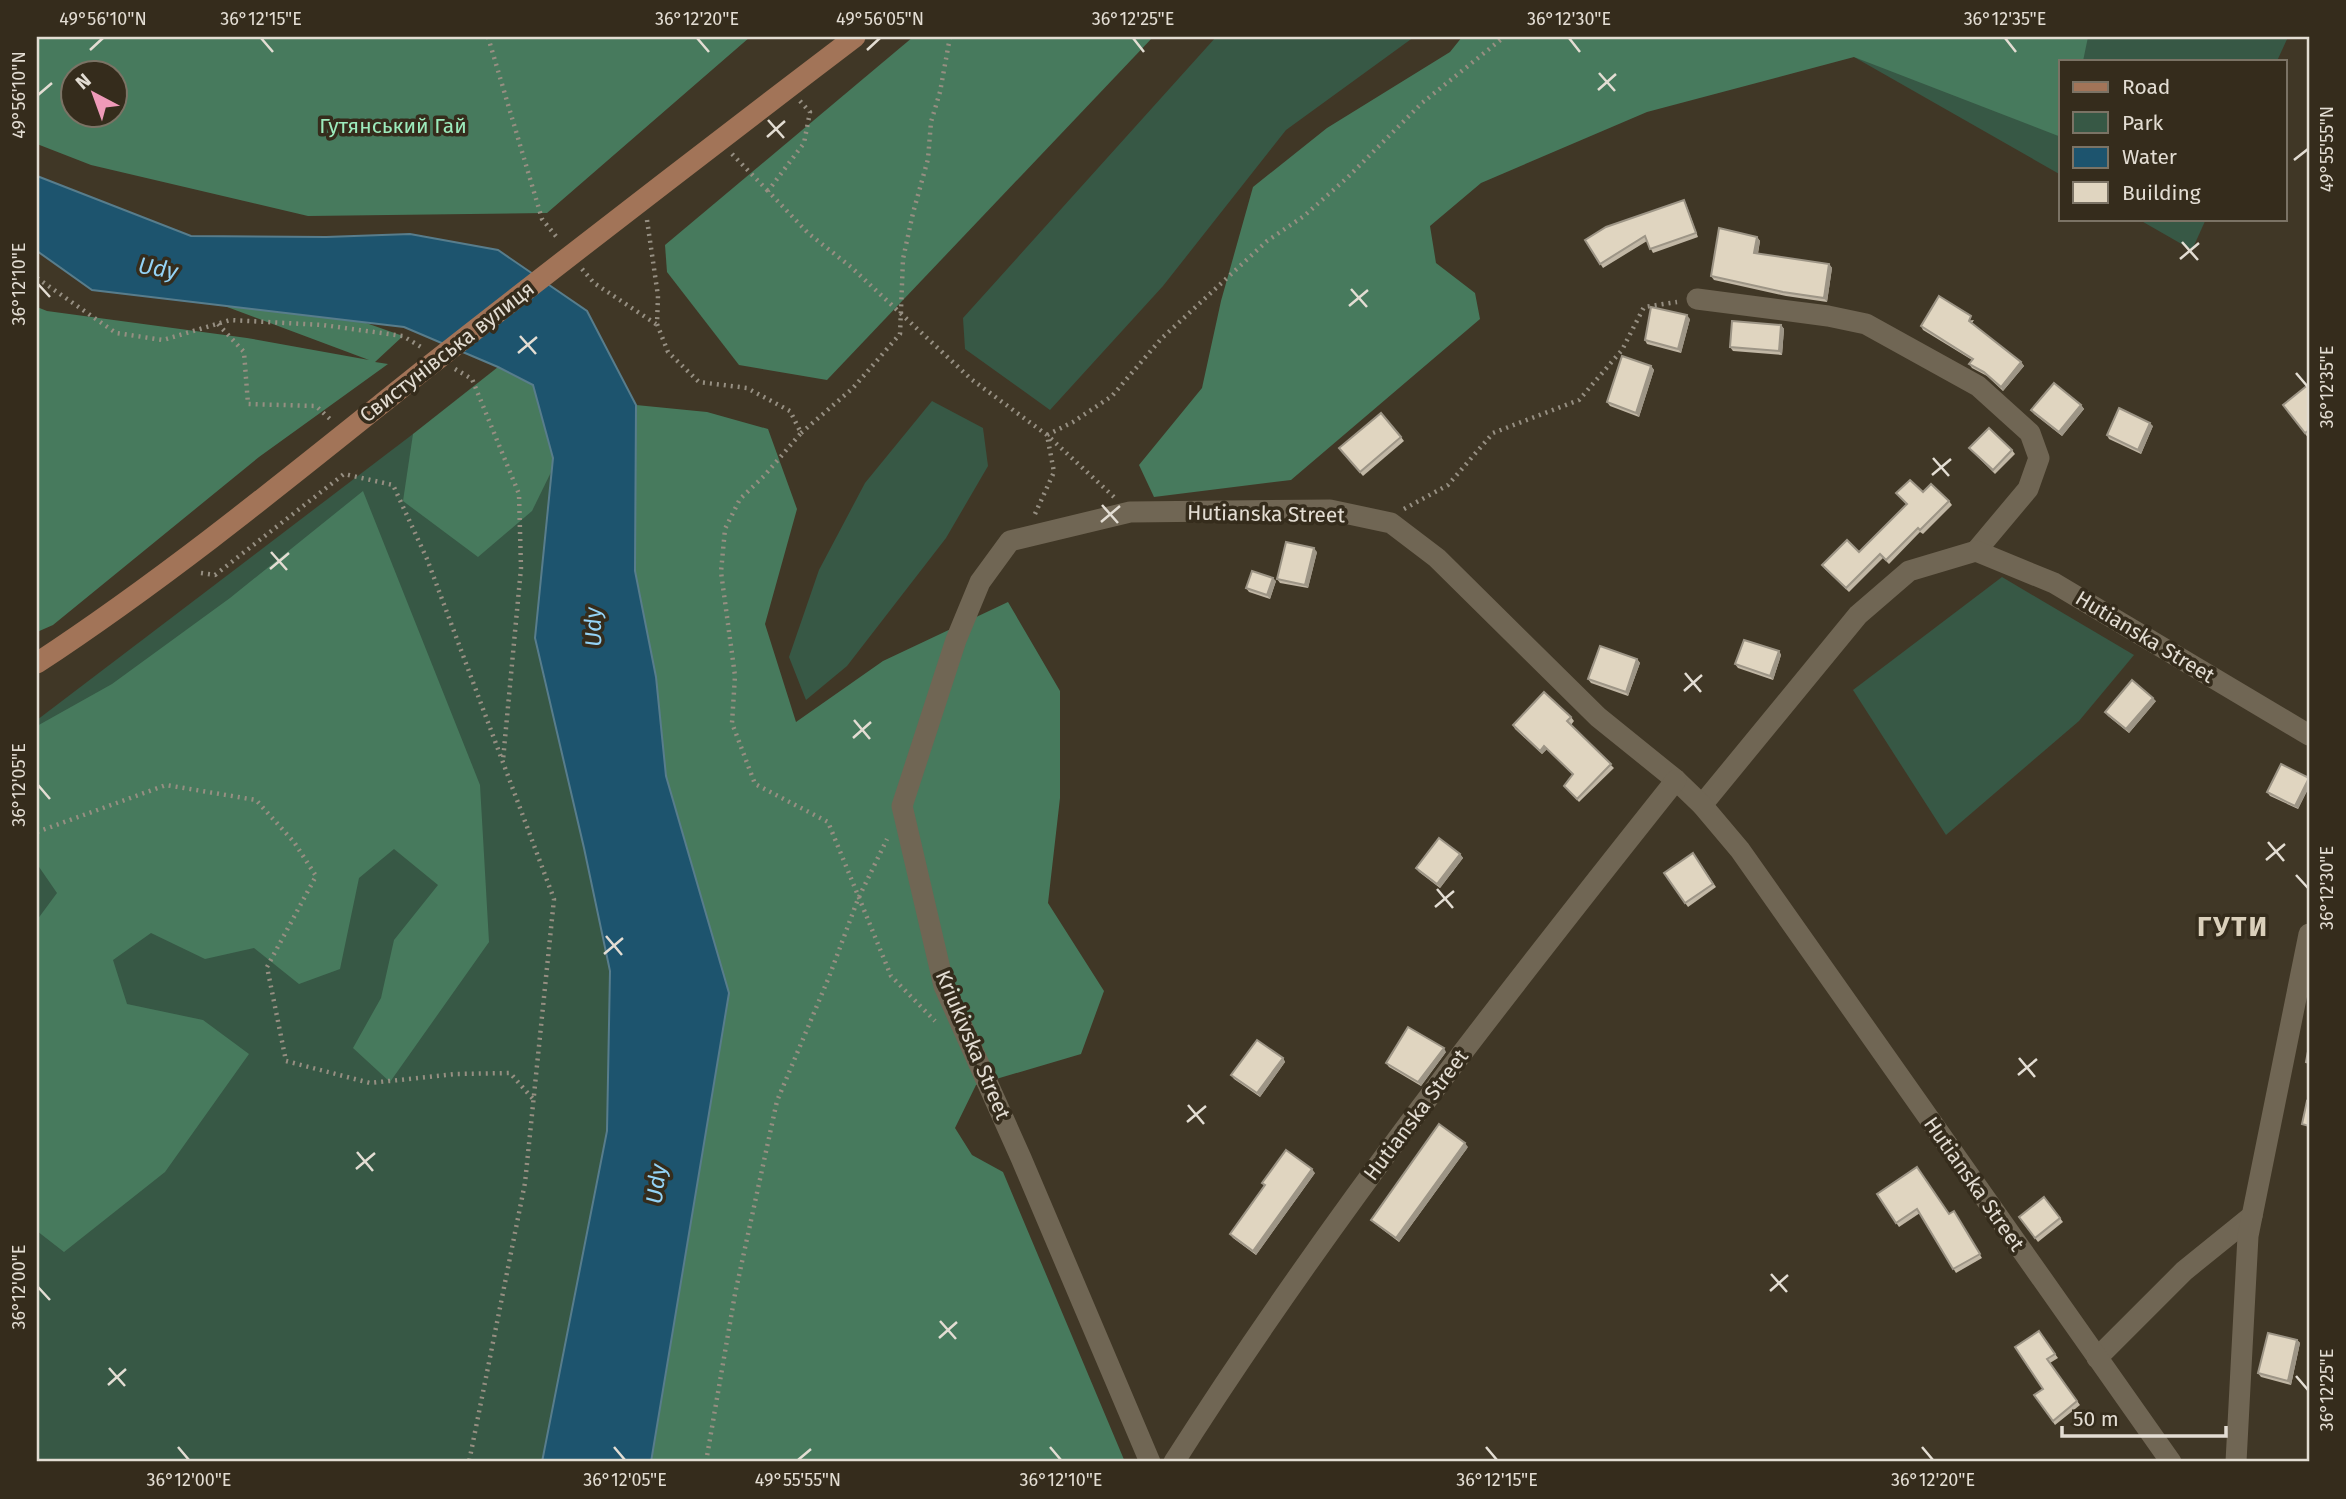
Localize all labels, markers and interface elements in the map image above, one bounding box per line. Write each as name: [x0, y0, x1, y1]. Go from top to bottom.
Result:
text: 49°56'10"N: [59, 8, 147, 30]
text: 36°12'15"E: [220, 8, 302, 30]
text: 36°12'20"E: [655, 8, 739, 30]
text: 49°56'05"N: [836, 8, 924, 30]
text: 36°12'25"E: [1092, 8, 1174, 30]
text: 36°12'30"E: [1527, 8, 1611, 30]
text: 36°12'35"E: [1964, 8, 2046, 30]
text: 49°56'10"N: [8, 51, 30, 139]
north arrow: [60, 60, 130, 130]
legend: [2059, 60, 2286, 220]
text: N: [71, 69, 95, 94]
text: Road: [2122, 74, 2170, 100]
text: 49°55'55"N: [2316, 106, 2338, 192]
text: Park: [2122, 110, 2164, 136]
park label: Гутянський Гай: [319, 113, 467, 139]
text: Water: [2122, 144, 2177, 170]
text: Building: [2122, 180, 2201, 206]
text: 36°12'10"E: [8, 243, 30, 325]
water label: Udy: [136, 251, 181, 285]
street label: Свистунівська вулиця: [354, 276, 540, 428]
text: 36°12'35"E: [2316, 346, 2338, 428]
street label: Hutianska Street: [1187, 500, 1346, 528]
street label: Hutianska Street: [2071, 585, 2220, 689]
water label: Udy: [579, 606, 607, 647]
text: 36°12'05"E: [8, 743, 30, 827]
text: 36°12'30"E: [2316, 846, 2338, 930]
district label: ГУТИ: [2197, 910, 2269, 943]
street label: Kriukivska Street: [930, 966, 1016, 1124]
street label: Hutianska Street: [1358, 1044, 1474, 1186]
street label: Hutianska Street: [1918, 1112, 2030, 1256]
water label: Udy: [640, 1162, 672, 1205]
text: 36°12'00"E: [8, 1245, 30, 1330]
text: 36°12'25"E: [2316, 1349, 2338, 1431]
scale bar: [2062, 1394, 2227, 1438]
text: 50 m: [2073, 1406, 2119, 1432]
text: 36°12'00"E: [147, 1469, 232, 1491]
text: 36°12'05"E: [583, 1469, 667, 1491]
text: 49°55'55"N: [755, 1469, 841, 1491]
text: 36°12'10"E: [1020, 1469, 1102, 1491]
text: 36°12'15"E: [1456, 1469, 1538, 1491]
text: 36°12'20"E: [1891, 1469, 1975, 1491]

